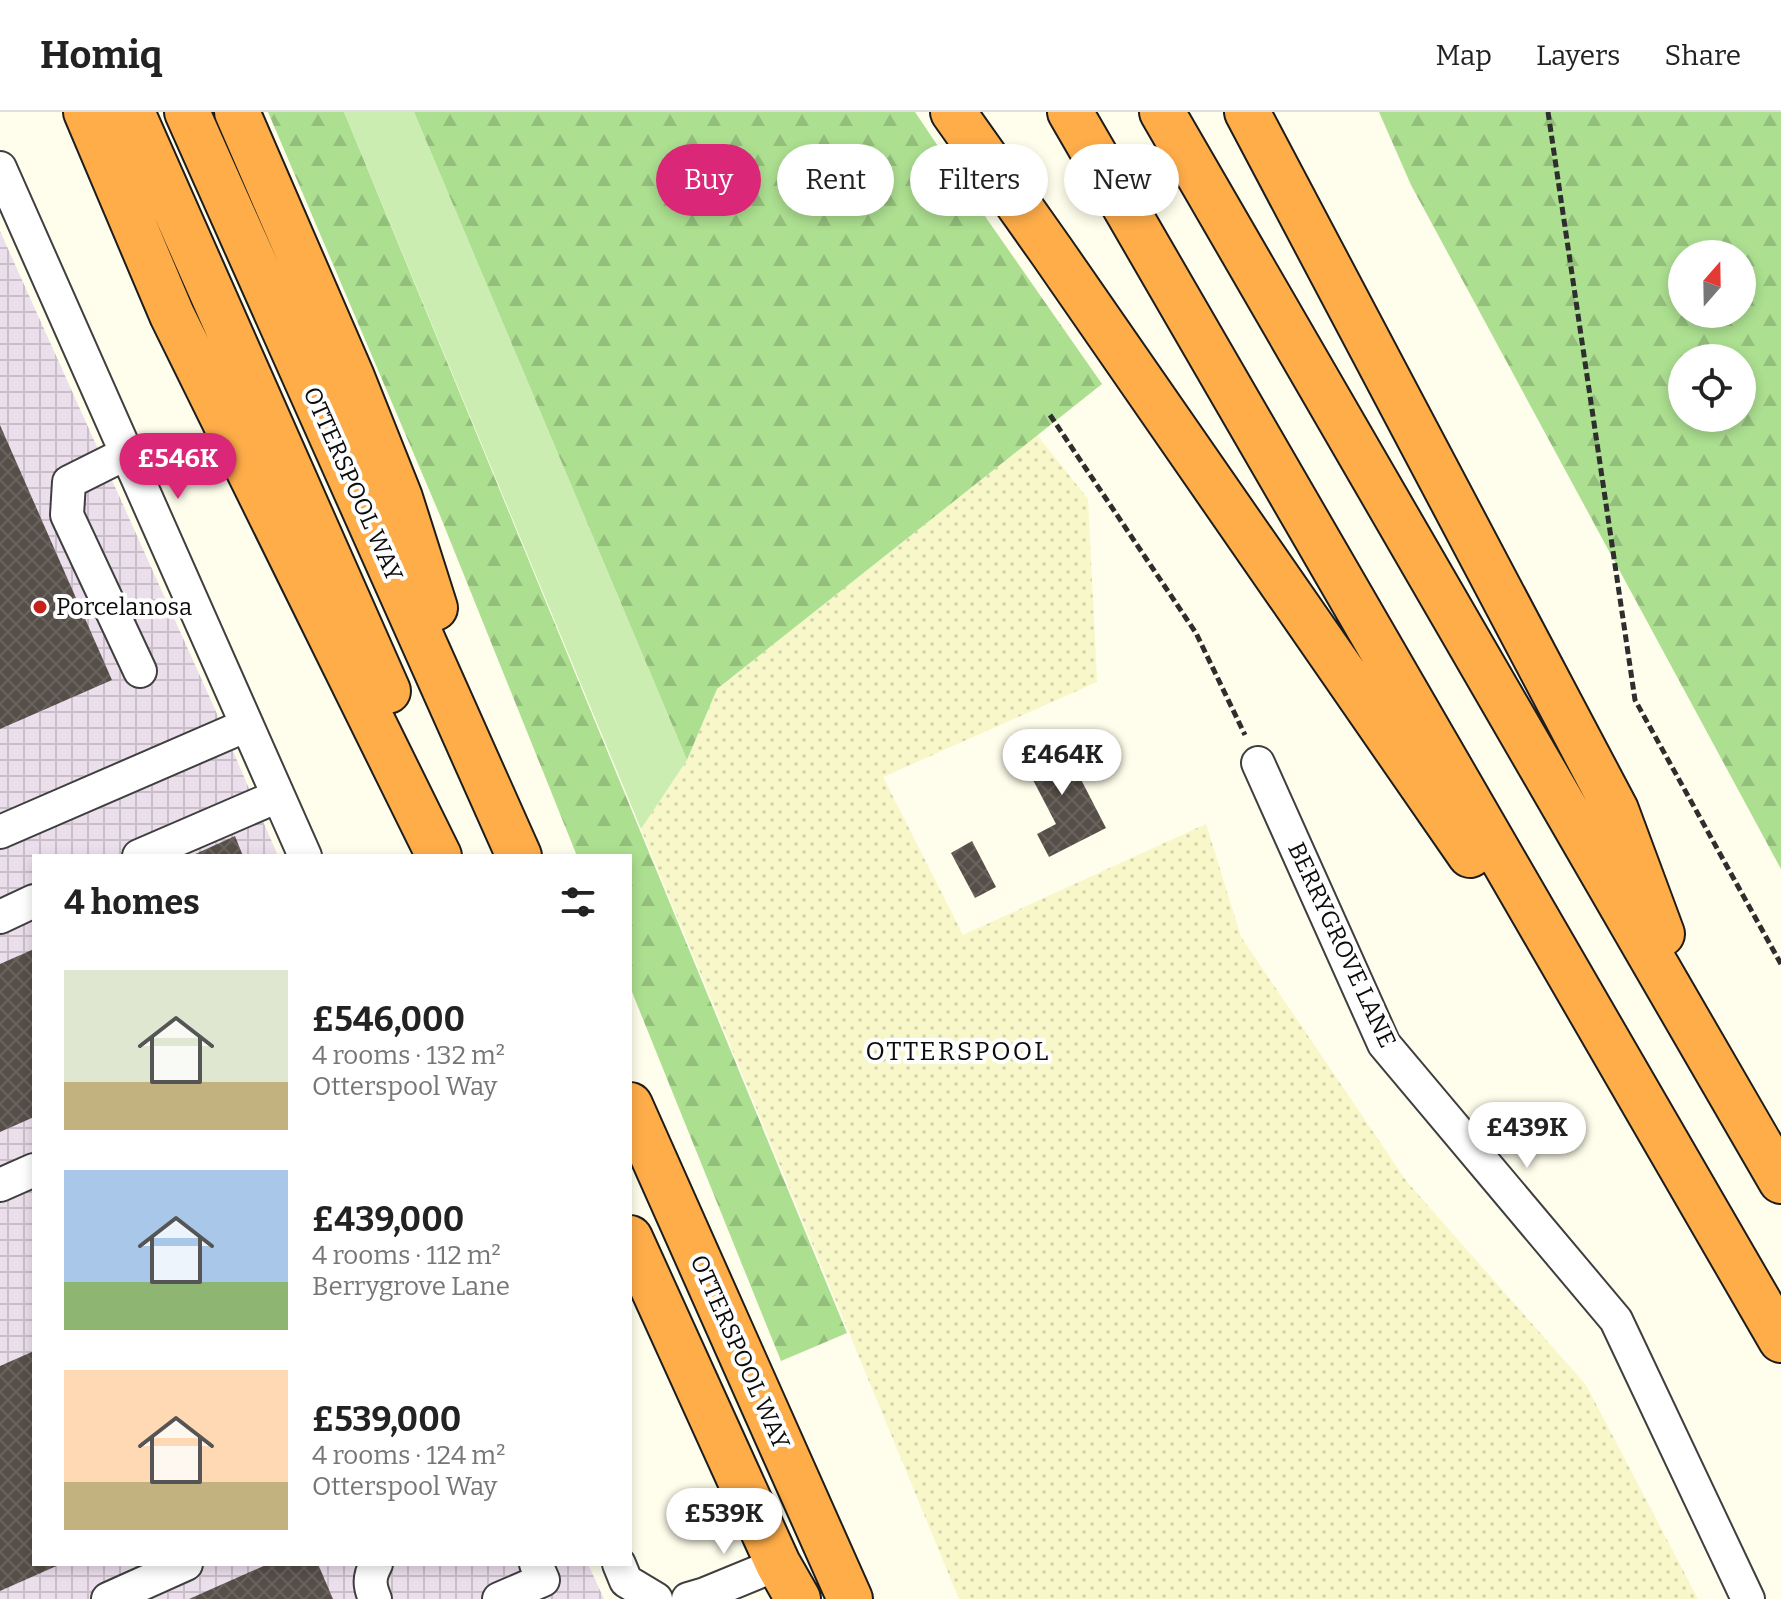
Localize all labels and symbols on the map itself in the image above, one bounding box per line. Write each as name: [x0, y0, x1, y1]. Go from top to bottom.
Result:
north arrow: [1668, 240, 1756, 328]
street label: OTTERSPOOL WAY: [298, 382, 409, 586]
pin: £546K: [122, 433, 234, 501]
place label: Porcelanosa: [56, 593, 192, 621]
marker: Porcelanosa: [31, 598, 49, 616]
pin: £464K: [1006, 729, 1118, 797]
street label: BERRYGROVE LANE: [1282, 838, 1402, 1052]
district label: OTTERSPOOL: [866, 1036, 1050, 1067]
pin: £439K: [1471, 1102, 1583, 1170]
street label: OTTERSPOOL WAY: [685, 1250, 796, 1454]
pin: £539K: [668, 1488, 780, 1556]

